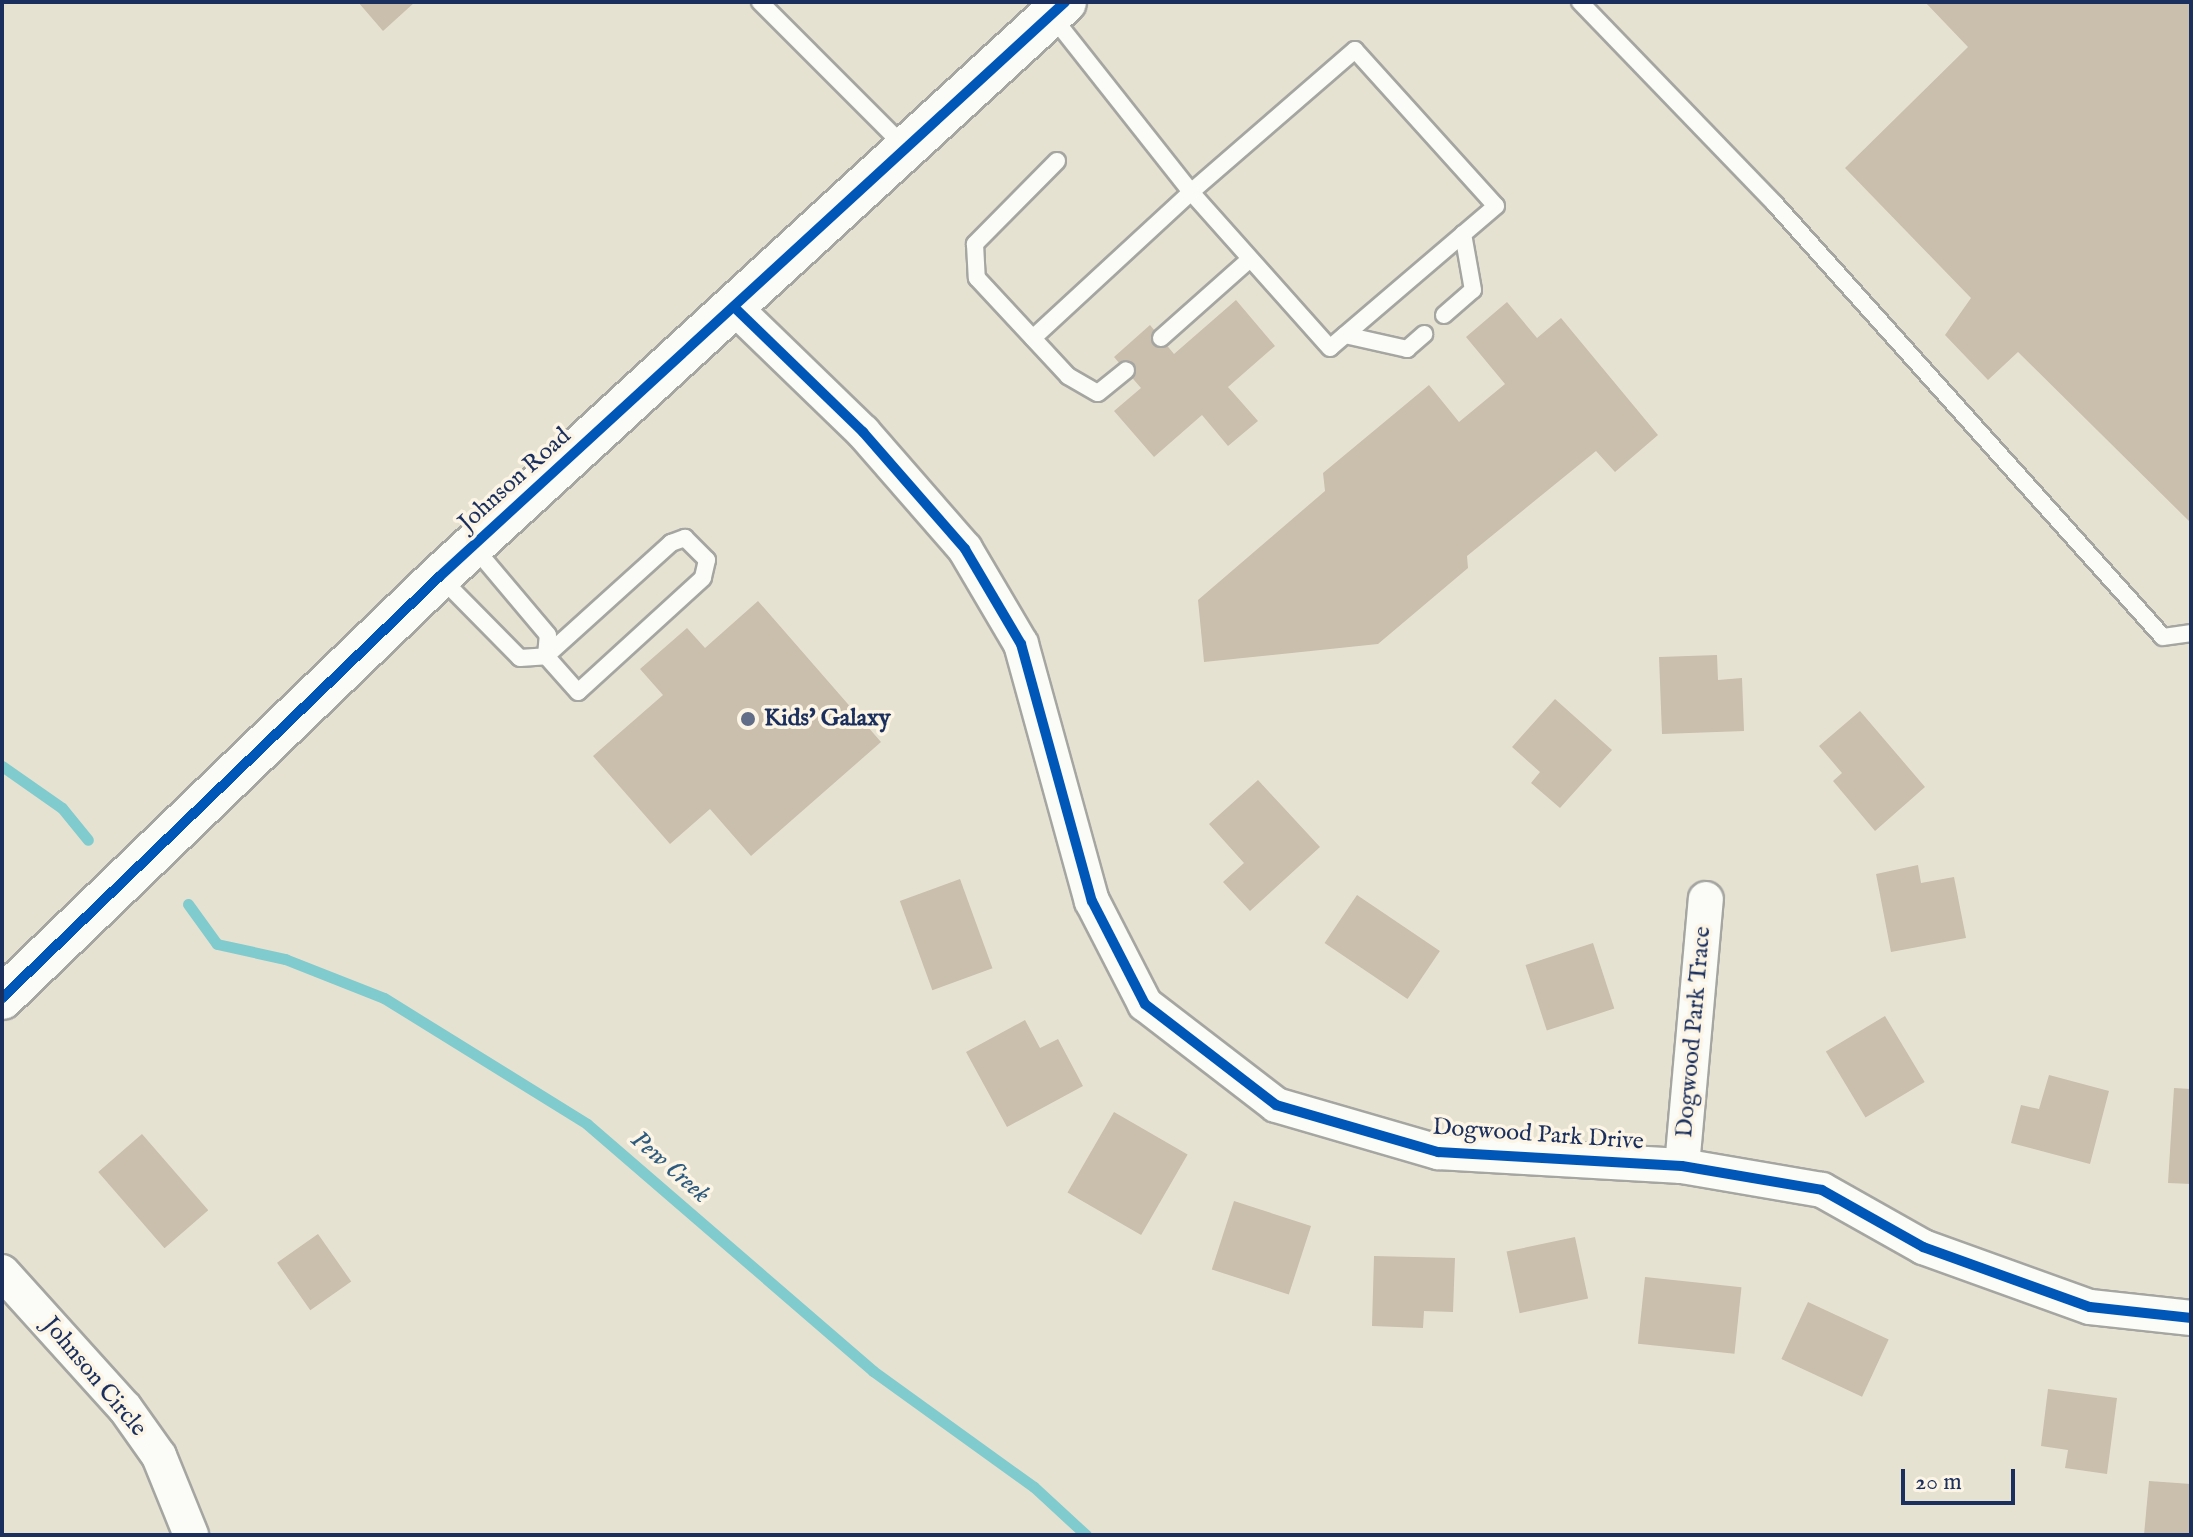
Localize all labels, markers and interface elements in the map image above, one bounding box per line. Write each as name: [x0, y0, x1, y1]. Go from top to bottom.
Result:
street label: Johnson Road: [453, 422, 577, 538]
place label: Kids' Galaxy: [764, 705, 891, 733]
marker: Kids' Galaxy: [739, 710, 757, 728]
street label: Dogwood Park Trace: [1670, 925, 1718, 1139]
street label: Dogwood Park Drive: [1431, 1113, 1645, 1157]
water label: Pew Creek: [624, 1124, 716, 1210]
street label: Johnson Circle: [36, 1311, 152, 1443]
scale bar: [1905, 1453, 2019, 1503]
text: 20 m: [1915, 1467, 1962, 1498]

